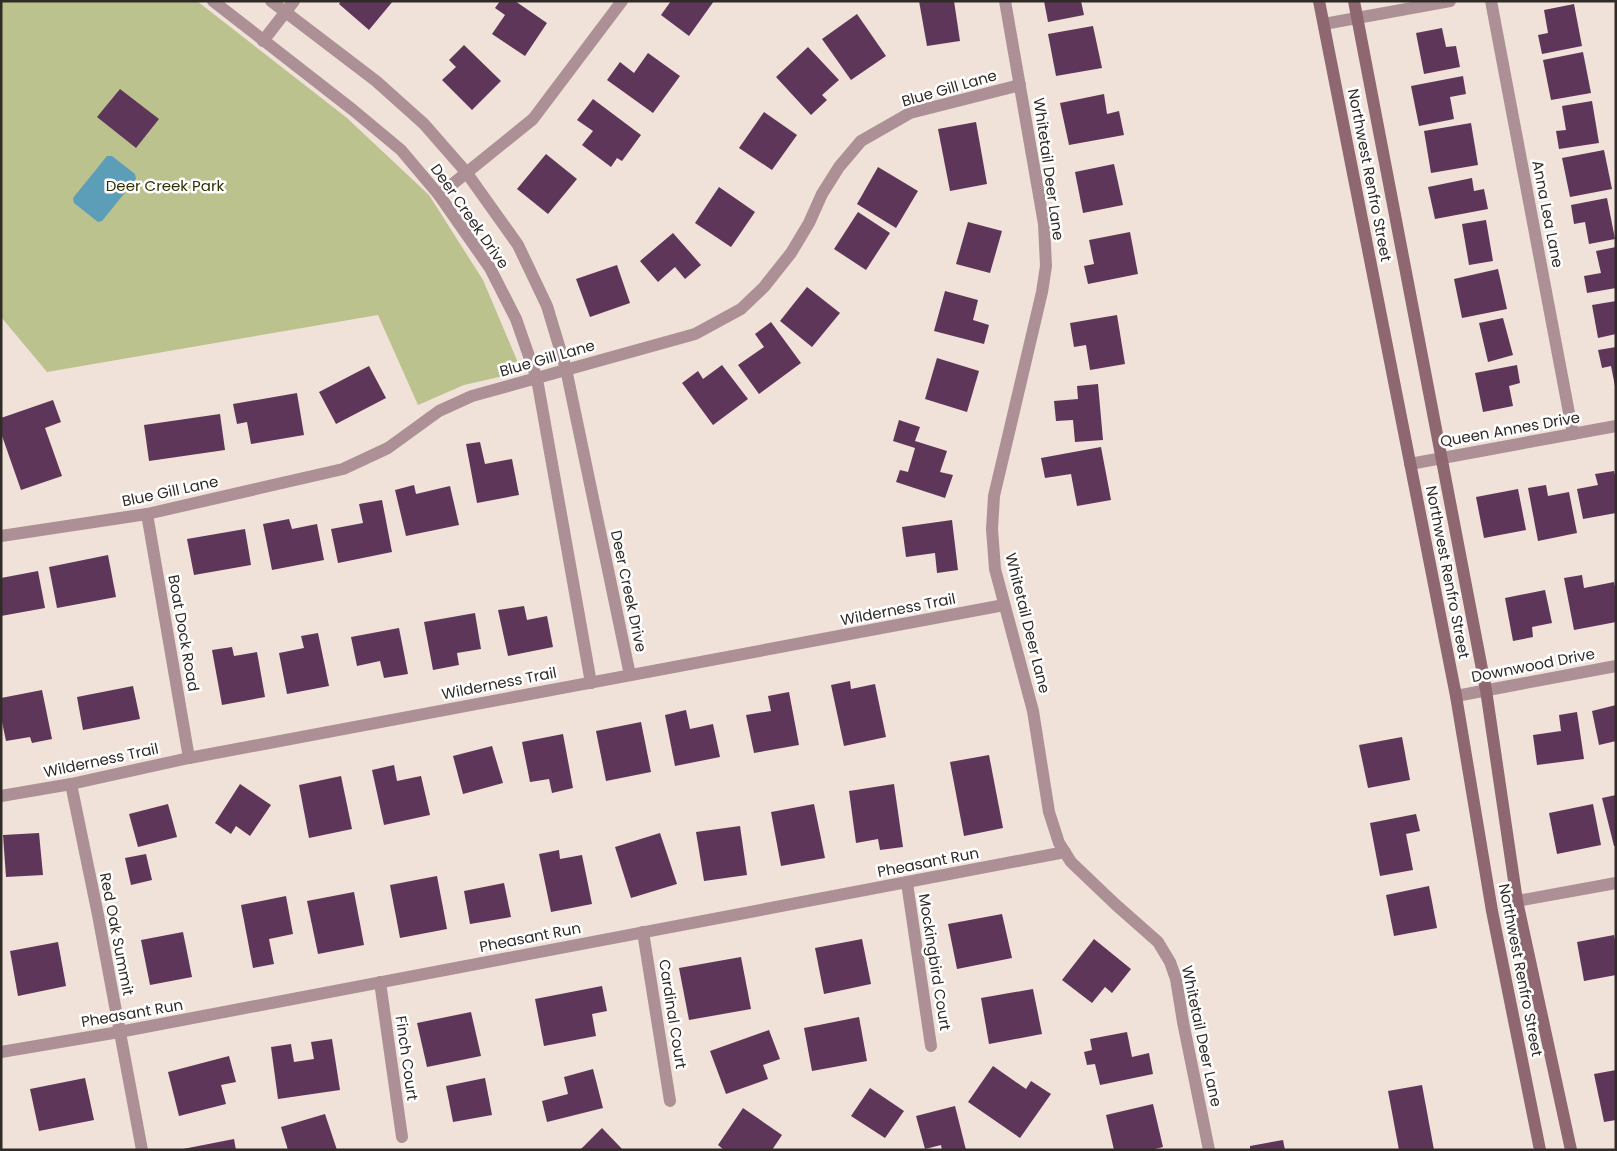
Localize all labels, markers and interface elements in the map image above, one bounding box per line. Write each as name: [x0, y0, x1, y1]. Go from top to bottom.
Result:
street label: Blue Gill Lane: [899, 64, 999, 112]
street label: Northwest Renfro Street: [1343, 87, 1397, 263]
street label: Whitetail Deer Lane: [1029, 96, 1069, 242]
street label: Deer Creek Drive: [426, 159, 514, 273]
street label: Anna Lea Lane: [1527, 159, 1569, 269]
park label: Deer Creek Park: [106, 175, 224, 196]
street label: Blue Gill Lane: [497, 334, 597, 382]
street label: Queen Annes Drive: [1438, 406, 1582, 452]
street label: Blue Gill Lane: [120, 471, 220, 511]
street label: Northwest Renfro Street: [1421, 484, 1475, 660]
street label: Deer Creek Drive: [606, 528, 652, 654]
street label: Whitetail Deer Lane: [1000, 551, 1056, 695]
street label: Boat Dock Road: [163, 573, 205, 693]
street label: Wilderness Trail: [839, 588, 957, 630]
street label: Downwood Drive: [1469, 643, 1597, 687]
street label: Wilderness Trail: [440, 662, 558, 704]
street label: Wilderness Trail: [42, 738, 160, 782]
street label: Pheasant Run: [875, 842, 981, 882]
street label: Red Oak Summit: [95, 871, 139, 997]
street label: Northwest Renfro Street: [1494, 882, 1548, 1058]
street label: Mockingbird Court: [914, 892, 956, 1032]
street label: Pheasant Run: [477, 917, 583, 957]
street label: Cardinal Court: [654, 958, 692, 1070]
street label: Whitetail Deer Lane: [1177, 963, 1227, 1109]
street label: Pheasant Run: [79, 994, 185, 1032]
street label: Finch Court: [391, 1014, 423, 1102]

